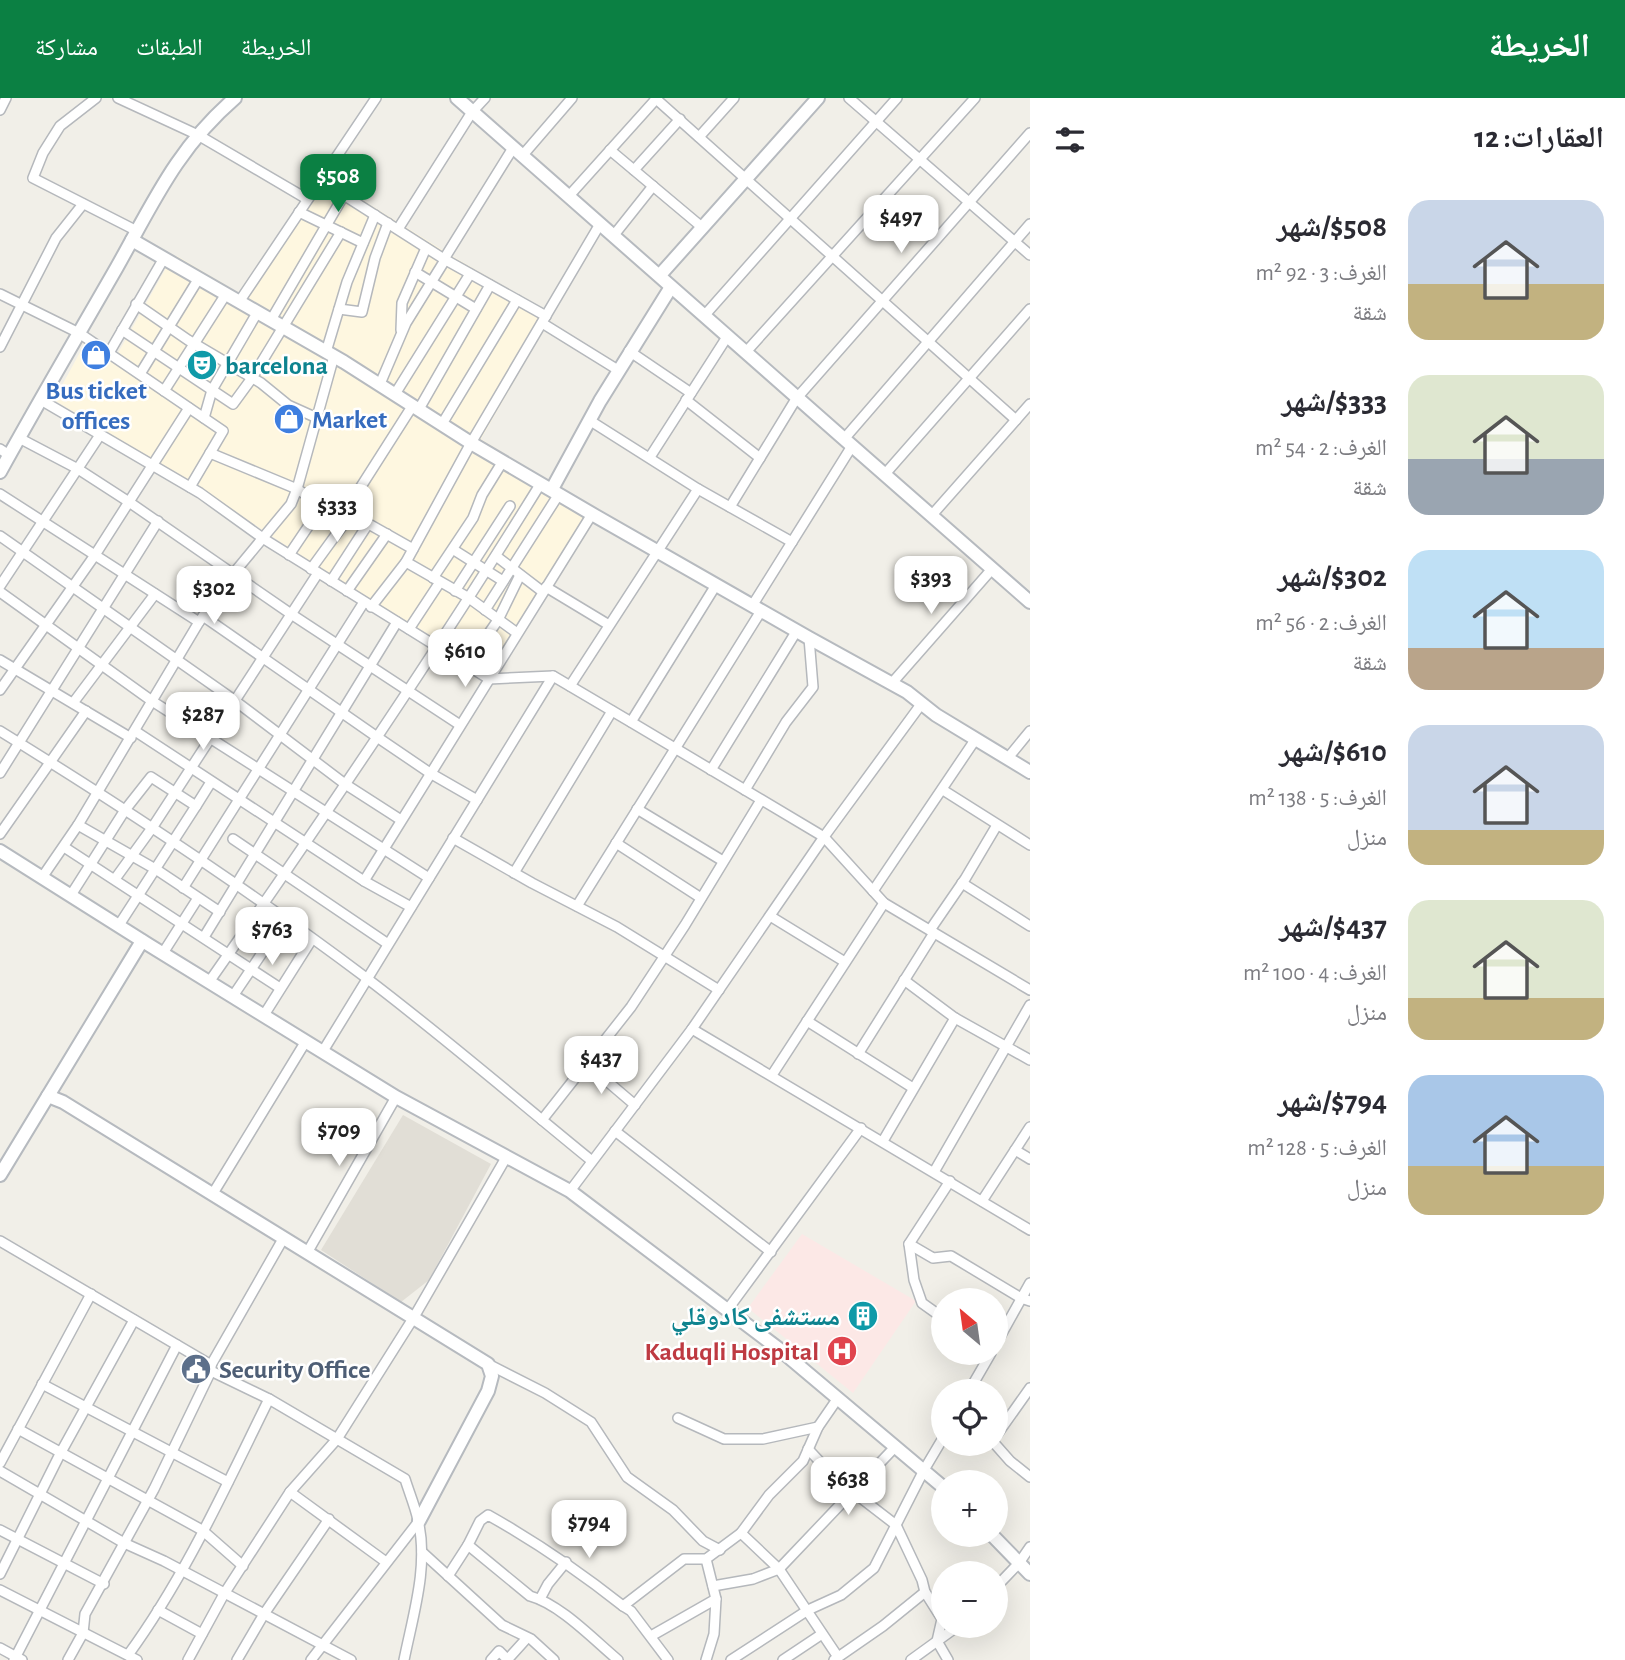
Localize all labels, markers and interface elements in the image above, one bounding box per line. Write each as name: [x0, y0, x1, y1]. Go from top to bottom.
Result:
text: الخريطة: [1489, 30, 1590, 63]
text: مشاركة: [35, 36, 98, 60]
text: الطبقات: [136, 36, 203, 60]
text: الخريطة: [241, 36, 311, 60]
icon: filters: [1051, 121, 1089, 159]
text: العقارات: 12: [1474, 123, 1604, 153]
pin: $508: [297, 155, 379, 214]
text: $508: [316, 165, 360, 188]
pin: $497: [860, 195, 942, 255]
text: $497: [880, 206, 922, 229]
text: $508/شهر: [1277, 212, 1387, 242]
icon: home: [1464, 228, 1548, 312]
text: الغرف: 3 · 92 m²: [1255, 262, 1387, 285]
text: شقة: [1353, 302, 1387, 325]
shop icon: Bus ticket offices: [79, 338, 113, 372]
theatre icon: barcelona: [185, 348, 219, 382]
place label: barcelona: [225, 353, 328, 379]
place label: Bus ticket offices: [45, 378, 147, 434]
text: $333/شهر: [1281, 387, 1387, 417]
shop icon: Market: [272, 402, 306, 436]
icon: home: [1464, 403, 1548, 487]
place label: Market: [312, 407, 387, 433]
text: الغرف: 2 · 54 m²: [1255, 437, 1387, 460]
text: شقة: [1353, 477, 1387, 500]
pin: $333: [296, 484, 378, 544]
text: $333: [317, 495, 357, 518]
pin: $393: [890, 556, 972, 616]
text: $302/شهر: [1278, 562, 1387, 592]
pin: $302: [173, 566, 255, 626]
text: $393: [910, 567, 952, 590]
text: $302: [192, 577, 236, 600]
icon: home: [1464, 578, 1548, 662]
text: الغرف: 2 · 56 m²: [1255, 612, 1387, 635]
pin: $610: [424, 630, 506, 689]
text: $610: [444, 640, 486, 663]
text: شقة: [1353, 652, 1387, 675]
pin: $287: [162, 692, 244, 752]
text: $287: [182, 703, 224, 726]
text: $610/شهر: [1279, 737, 1387, 767]
icon: home: [1464, 753, 1548, 837]
text: الغرف: 5 · 138 m²: [1248, 787, 1387, 810]
text: منزل: [1347, 827, 1387, 850]
pin: $763: [231, 908, 313, 967]
text: $437/شهر: [1279, 912, 1387, 942]
text: $763: [251, 918, 293, 941]
icon: home: [1464, 928, 1548, 1012]
text: الغرف: 4 · 100 m²: [1243, 962, 1387, 985]
text: منزل: [1347, 1002, 1387, 1025]
pin: $437: [560, 1037, 642, 1096]
text: $437: [580, 1047, 622, 1070]
text: $794/شهر: [1278, 1087, 1387, 1117]
icon: home: [1464, 1103, 1548, 1187]
pin: $709: [298, 1108, 380, 1168]
text: $709: [317, 1119, 361, 1142]
text: الغرف: 5 · 128 m²: [1247, 1137, 1387, 1160]
text: منزل: [1347, 1177, 1387, 1200]
north arrow: [931, 1288, 1008, 1365]
map controls: [931, 1288, 1008, 1638]
building icon: مستشفى كادوقلي: [846, 1299, 880, 1333]
place label: مستشفى كادوقلي: [671, 1304, 840, 1336]
hospital icon: Kaduqli Hospital: [825, 1334, 859, 1368]
place label: Kaduqli Hospital: [644, 1339, 819, 1365]
public building icon: Security Office: [179, 1352, 213, 1386]
place label: Security Office: [219, 1357, 370, 1383]
button: locate: [931, 1379, 1008, 1456]
pin: $638: [807, 1458, 889, 1517]
text: $638: [827, 1468, 869, 1491]
button: +: [931, 1470, 1008, 1547]
pin: $794: [548, 1500, 630, 1560]
text: $794: [568, 1511, 610, 1534]
button: −: [931, 1561, 1008, 1638]

